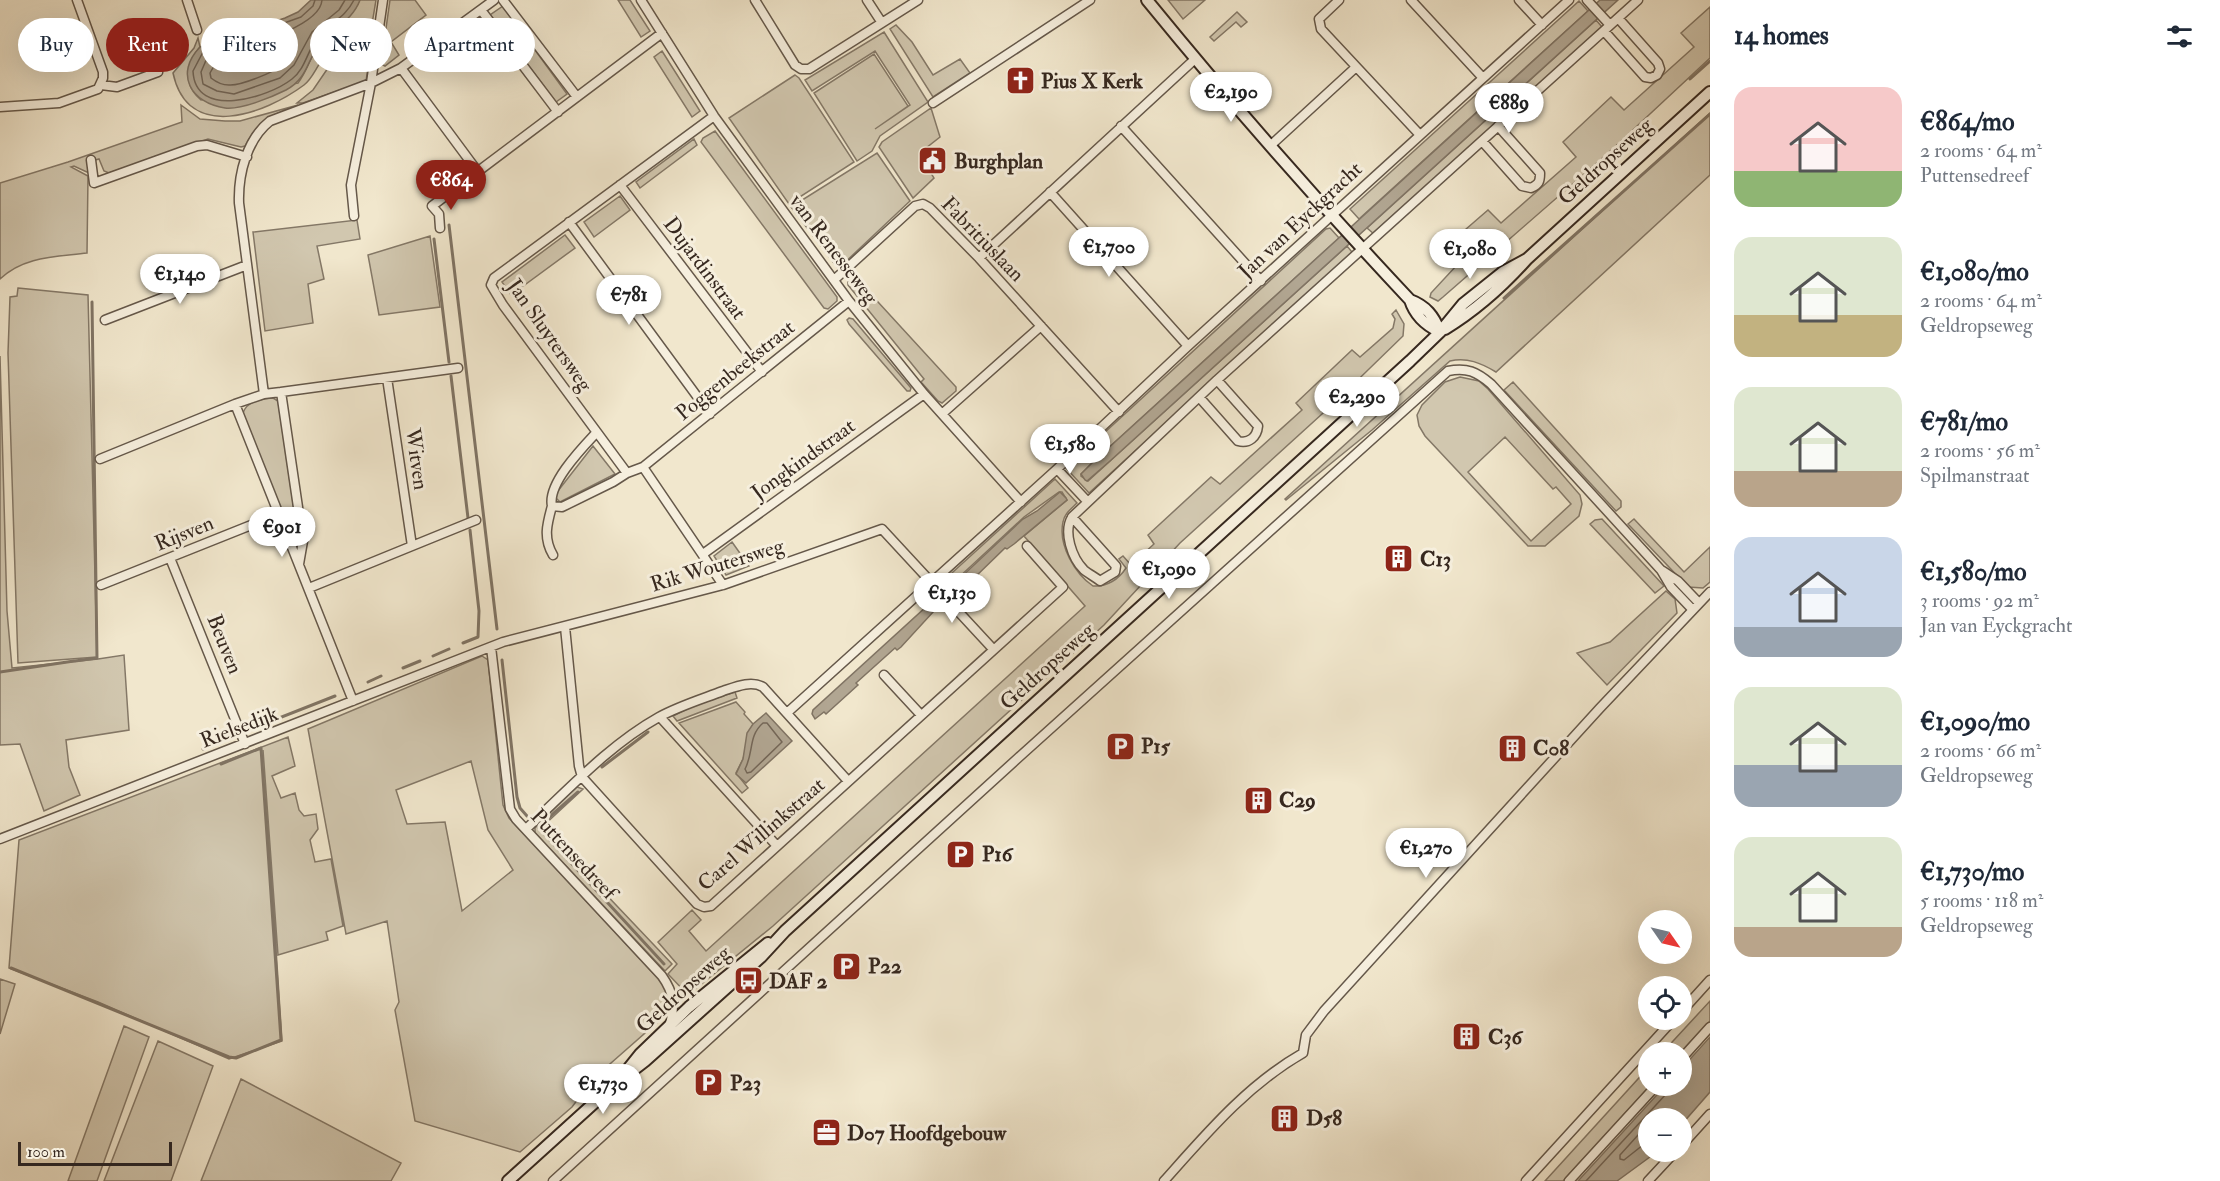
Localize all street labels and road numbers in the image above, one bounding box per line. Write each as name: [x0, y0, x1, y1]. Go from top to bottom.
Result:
street label: Geldropseweg: [1552, 111, 1659, 211]
street label: Jan van Eyckgracht: [1232, 156, 1368, 285]
street label: van Renesseweg: [783, 188, 884, 310]
street label: Fabritiuslaan: [935, 191, 1030, 288]
street label: Dujardinstraat: [657, 212, 752, 325]
street label: Jan Sluytersweg: [500, 273, 599, 397]
street label: Poggenbeekstraat: [670, 314, 801, 427]
street label: Jongkindstraat: [745, 413, 861, 507]
street label: Witven: [399, 425, 434, 492]
street label: Rijsven: [151, 509, 218, 557]
street label: Rik Woutersweg: [647, 532, 788, 599]
street label: Beuven: [200, 610, 249, 678]
street label: Geldropseweg: [994, 616, 1101, 716]
street label: Rielsedijk: [196, 700, 282, 755]
street label: Carel Willinkstraat: [692, 772, 831, 897]
street label: Puttensedreef: [525, 803, 625, 908]
street label: Geldropseweg: [630, 939, 737, 1039]

